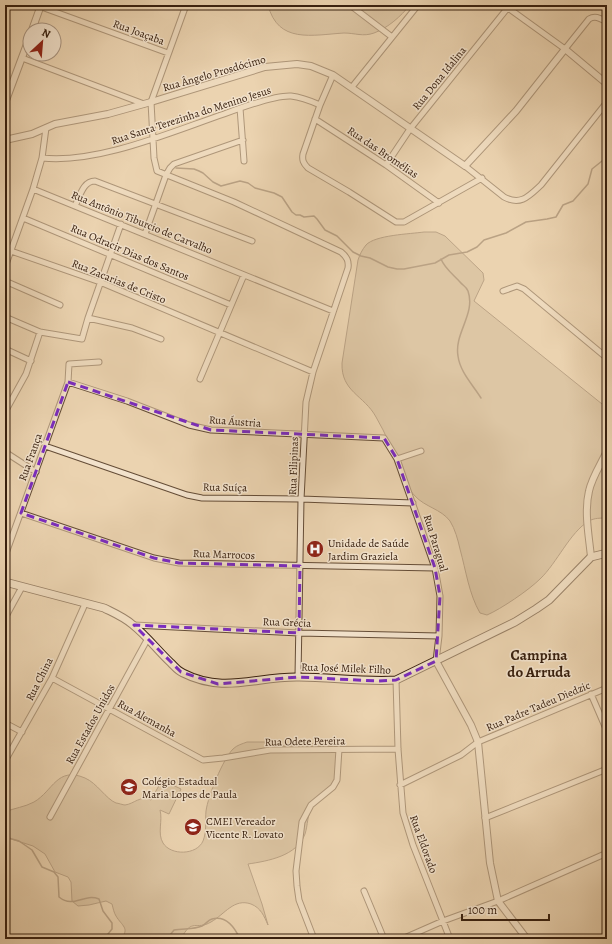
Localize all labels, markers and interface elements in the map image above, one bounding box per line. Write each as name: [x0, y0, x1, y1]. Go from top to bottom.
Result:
street label: Rua Joaçaba: [111, 16, 167, 49]
north arrow: [22, 22, 62, 62]
text: N: [39, 25, 53, 42]
street label: Rua Dona Idalina: [409, 43, 470, 113]
street label: Rua Ângelo Prosdócimo: [161, 51, 268, 95]
street label: Rua Santa Terezinha do Menino Jesus: [109, 82, 273, 148]
street label: Rua das Bromélias: [344, 123, 421, 182]
street label: Rua Antônio Tiburcio de Carvalho: [69, 187, 215, 258]
street label: Rua Odracir Dias dos Santos: [68, 221, 191, 284]
street label: Rua Zacarias de Cristo: [70, 256, 169, 307]
street label: Rua Áustria: [208, 412, 262, 431]
street label: Rua França: [15, 430, 46, 483]
street label: Rua Filipinas: [285, 437, 302, 495]
street label: Rua Suíça: [203, 480, 248, 495]
street label: Rua Paragual: [420, 513, 451, 574]
place label: Unidade de Saúde Jardim Graziela: [328, 536, 409, 564]
hospital icon: Unidade de Saúde Jardim Graziela: [305, 539, 325, 559]
street label: Rua Marrocos: [193, 546, 255, 563]
street label: Rua Grécia: [262, 614, 312, 631]
district label: Campina do Arruda: [507, 645, 571, 682]
street label: Rua China: [22, 654, 57, 703]
street label: Rua José Milek Filho: [301, 659, 392, 678]
street label: Rua Padre Tadeu Diedzic: [484, 678, 593, 735]
street label: Rua Estados Unidos: [62, 681, 119, 767]
street label: Rua Alemanha: [115, 696, 179, 741]
street label: Rua Odete Pereira: [265, 733, 346, 750]
place label: Colégio Estadual Maria Lopes de Paula: [142, 774, 238, 802]
school or university icon: Colégio Estadual Maria Lopes de Paula: [119, 777, 139, 797]
street label: Rua Eldorado: [406, 813, 441, 876]
place label: CMEI Vereador Vicente R. Lovato: [205, 814, 284, 842]
school or university icon: CMEI Vereador Vicente R. Lovato: [183, 817, 203, 837]
scale bar: [462, 896, 549, 922]
text: 100 m: [468, 902, 497, 918]

